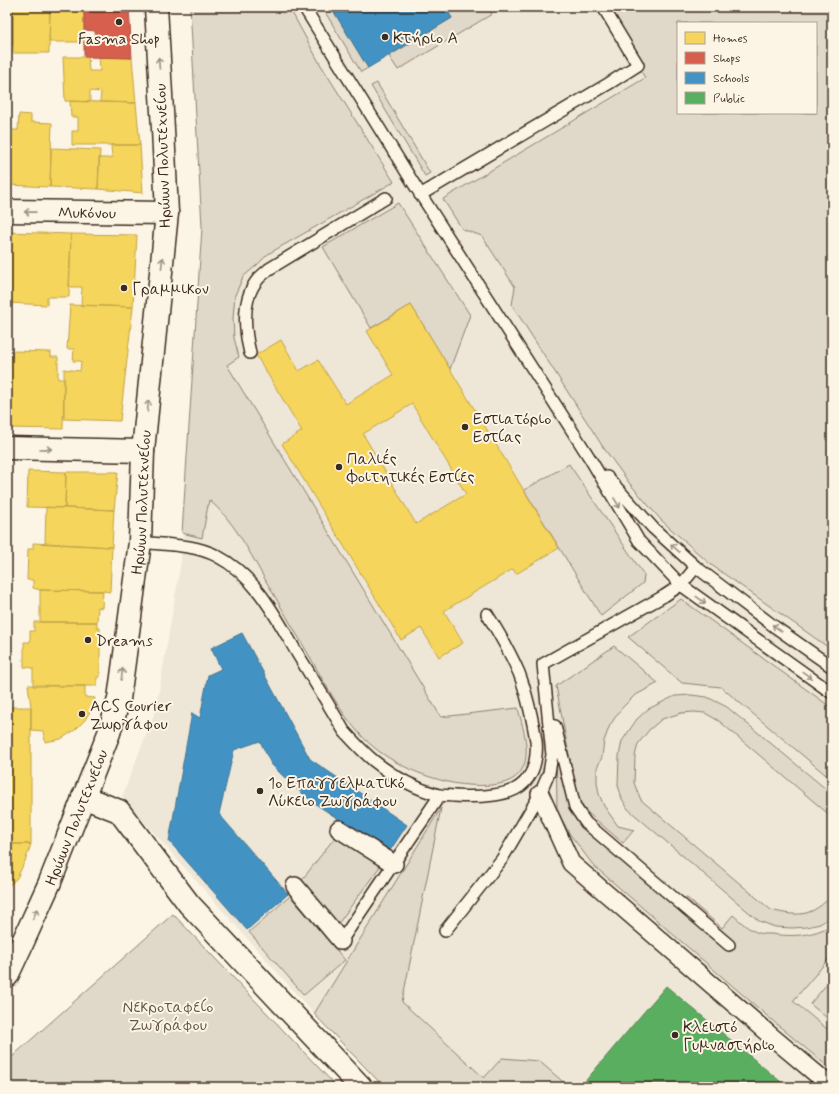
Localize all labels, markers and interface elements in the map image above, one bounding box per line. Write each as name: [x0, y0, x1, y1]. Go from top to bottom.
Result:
marker: Fasma Shop: [114, 17, 124, 27]
legend: [677, 22, 817, 114]
place label: Κτήριο Α: [393, 28, 458, 49]
place label: Fasma Shop: [78, 29, 160, 50]
text: Homes: [713, 31, 748, 47]
marker: Κτήριο Α: [380, 32, 390, 42]
text: Shops: [713, 51, 740, 67]
one-way arrow: [156, 57, 163, 70]
text: Schools: [713, 71, 749, 87]
street label: Ηρώων Πολυτεχνείου: [150, 83, 177, 229]
text: Public: [713, 91, 745, 107]
street label: Μυκόνου: [58, 203, 116, 224]
one-way arrow: [24, 208, 37, 216]
one-way arrow: [158, 257, 166, 270]
place label: Γραμμικον: [132, 279, 209, 300]
marker: Γραμμικον: [119, 283, 129, 293]
one-way arrow: [144, 400, 152, 413]
place label: Εστιατόριο Εστίας: [473, 409, 552, 448]
marker: Εστιατόριο Εστίας: [460, 422, 470, 432]
street label: Ηρώων Πολυτεχνείου: [127, 429, 157, 576]
one-way arrow: [39, 445, 52, 452]
place label: Παλιές Φοιτητικές Εστίες: [346, 448, 475, 488]
marker: Παλιές Φοιτητικές Εστίες: [334, 462, 344, 472]
one-way arrow: [613, 497, 621, 509]
one-way arrow: [670, 544, 680, 553]
one-way arrow: [696, 596, 707, 604]
one-way arrow: [772, 624, 783, 632]
place label: Dreams: [96, 631, 153, 652]
marker: Dreams: [83, 635, 93, 645]
one-way arrow: [118, 668, 126, 681]
one-way arrow: [801, 671, 812, 679]
place label: ACS Courier Ζωργάφου: [90, 696, 172, 735]
marker: ACS Courier Ζωργάφου: [77, 709, 87, 719]
street label: Ηρώων Πολυτεχνείου: [41, 746, 114, 889]
place label: 1ο Επαγγελματικό Λύκειο Ζωγράφου: [268, 773, 405, 812]
marker: 1ο Επαγγελματικό Λύκειο Ζωγράφου: [255, 786, 265, 796]
one-way arrow: [32, 909, 40, 921]
park label: Νεκροταφείο Ζωγράφου: [123, 997, 213, 1036]
place label: Κλειστό Γυμναστήριο: [683, 1017, 775, 1056]
marker: Κλειστό Γυμναστήριο: [670, 1030, 680, 1040]

